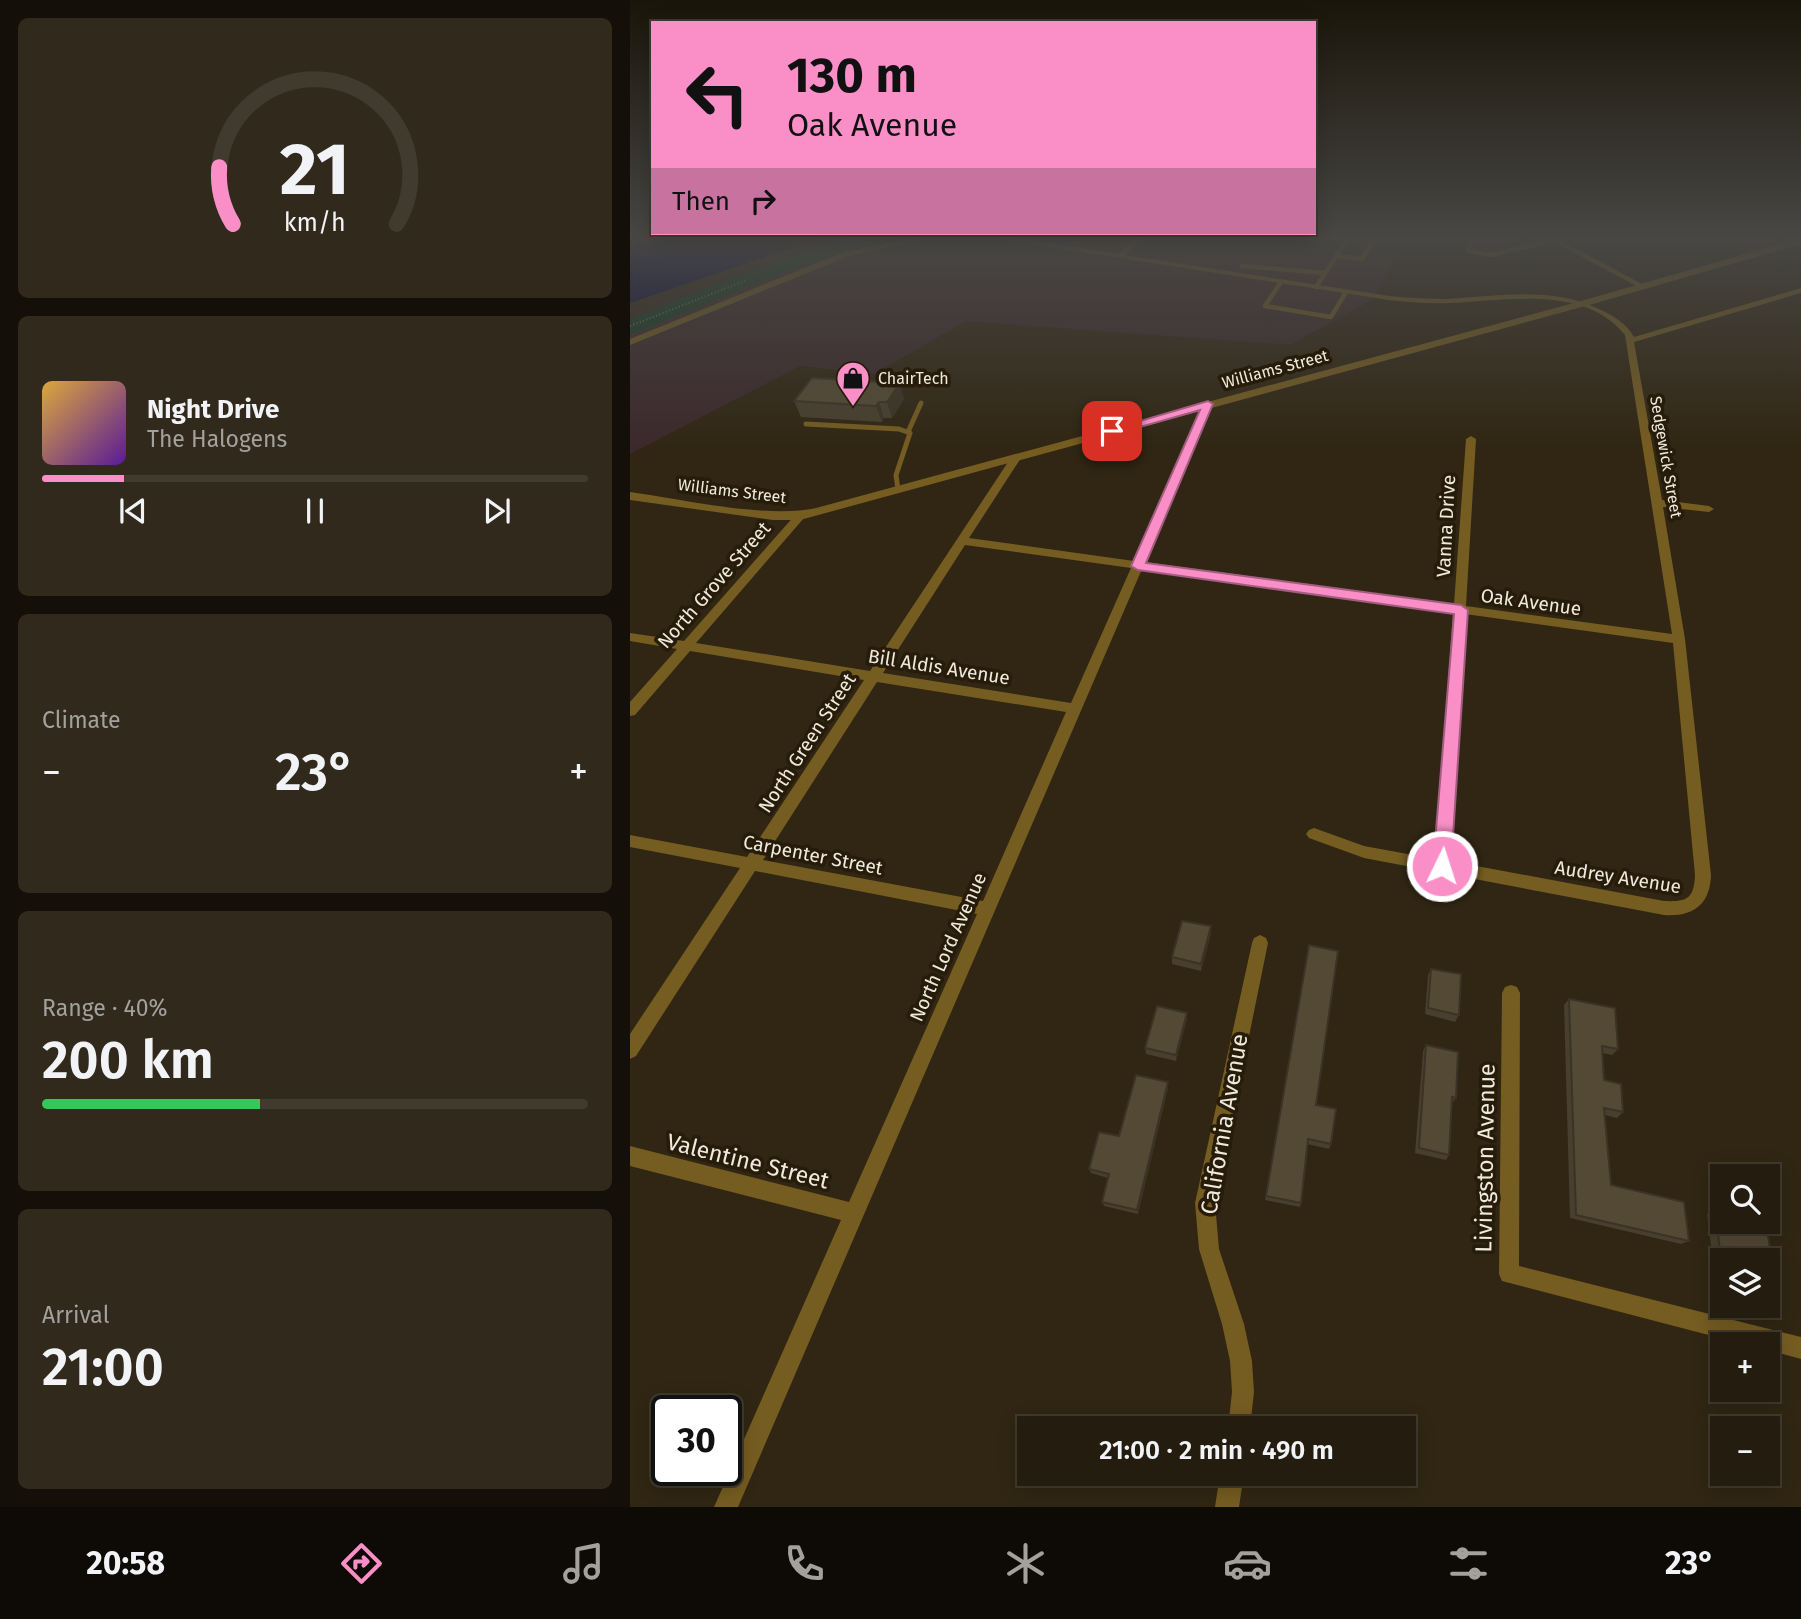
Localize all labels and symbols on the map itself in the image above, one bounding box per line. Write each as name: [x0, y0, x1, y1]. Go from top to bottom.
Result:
street label: Williams Street: [1220, 346, 1330, 392]
shop icon: ChairTech: [834, 359, 872, 408]
place label: ChairTech: [878, 369, 949, 388]
street label: Sedgewick Street: [1646, 395, 1686, 520]
pin: [1082, 401, 1142, 461]
street label: Vanna Drive: [1432, 474, 1460, 578]
street label: Williams Street: [677, 475, 788, 507]
street label: North Grove Street: [653, 517, 775, 653]
street label: Oak Avenue: [1479, 584, 1583, 620]
street label: Bill Aldis Avenue: [867, 644, 1011, 690]
street label: North Green Street: [753, 669, 861, 817]
position arrow: [1405, 829, 1479, 903]
street label: Carpenter Street: [741, 830, 885, 880]
street label: Audrey Avenue: [1553, 856, 1683, 898]
street label: North Lord Avenue: [905, 869, 991, 1025]
street label: California Avenue: [1194, 1032, 1254, 1216]
street label: Livingston Avenue: [1469, 1063, 1501, 1253]
street label: Valentine Street: [664, 1127, 833, 1195]
speed limit sign: 30: [651, 1395, 742, 1486]

